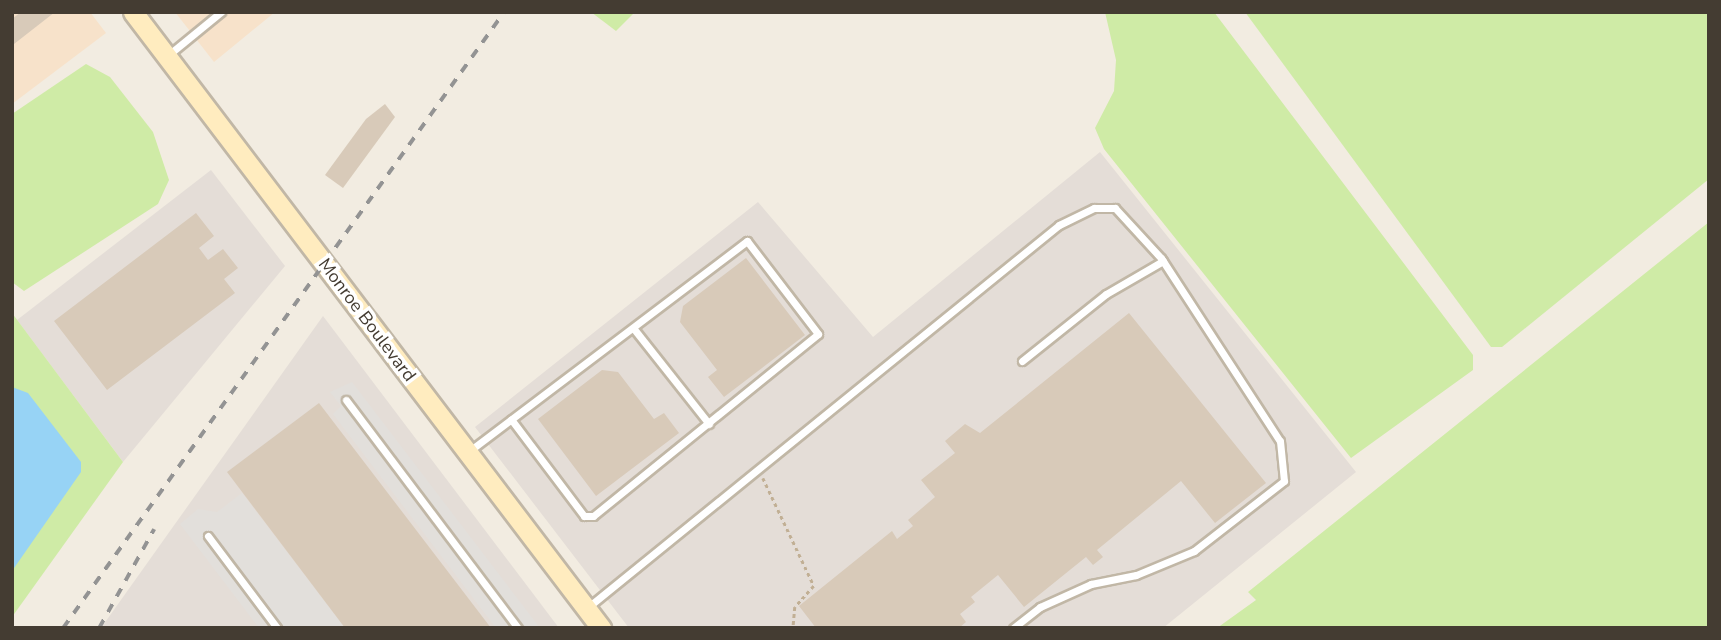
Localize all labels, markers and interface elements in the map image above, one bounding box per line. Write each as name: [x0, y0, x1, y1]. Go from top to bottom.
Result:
street label: Monroe Boulevard: [314, 254, 420, 386]

